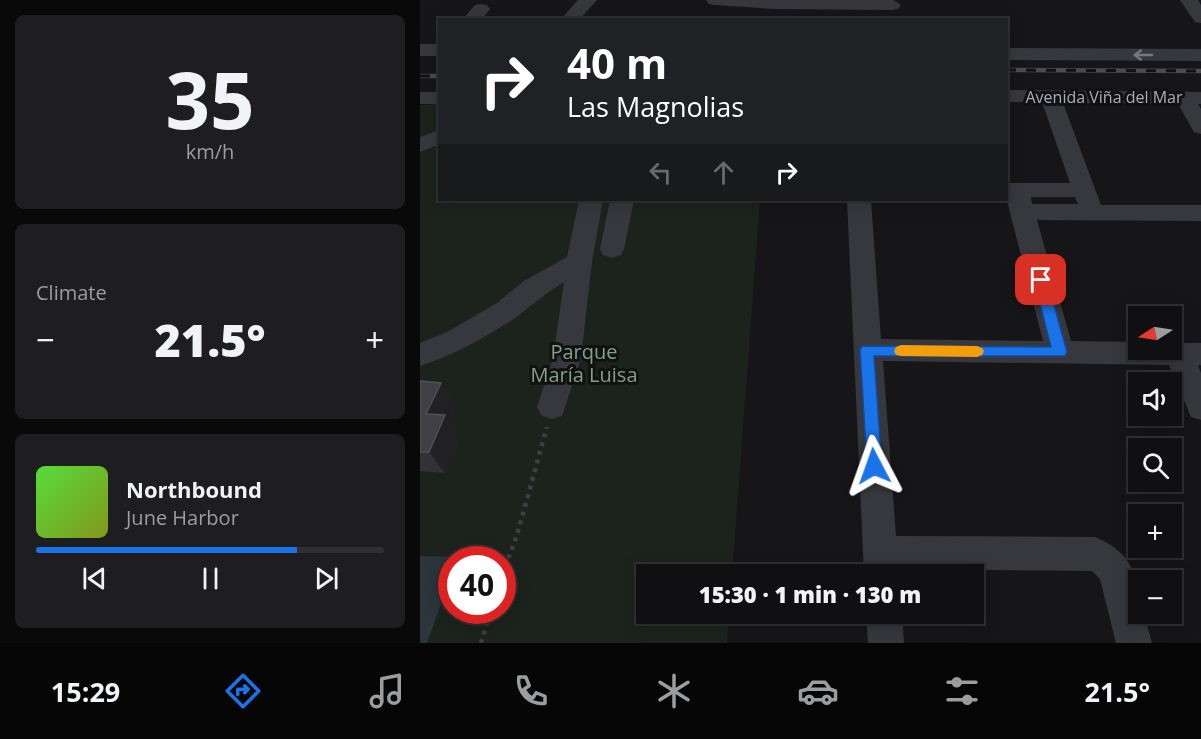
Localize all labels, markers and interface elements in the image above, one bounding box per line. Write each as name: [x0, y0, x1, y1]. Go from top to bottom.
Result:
text: 40 m: [567, 34, 667, 91]
icon: right: [468, 42, 546, 120]
text: 35: [165, 46, 255, 152]
one-way arrow: [1133, 49, 1153, 61]
street label: Avenida Viña del Mar: [1025, 86, 1183, 108]
text: Las Magnolias: [567, 88, 744, 125]
text: km/h: [186, 138, 234, 165]
icon: left: [644, 156, 677, 189]
icon: ahead: [707, 156, 740, 189]
icon: right: [770, 156, 803, 189]
pin: [1015, 254, 1066, 305]
icon: arrive: [1024, 263, 1057, 296]
text: Climate: [36, 279, 107, 306]
north arrow: [1128, 306, 1182, 360]
map controls: [1128, 306, 1182, 624]
text: 21.5°: [154, 309, 266, 370]
text: −: [36, 317, 55, 362]
text: +: [365, 317, 384, 362]
park label: Parque María Luisa: [530, 338, 638, 388]
button: sound: [1128, 372, 1182, 426]
position arrow: [842, 434, 906, 498]
button: search: [1128, 438, 1182, 492]
text: Northbound: [126, 474, 262, 504]
text: June Harbor: [126, 504, 239, 531]
button: +: [1128, 504, 1182, 558]
speed limit sign: 40: [438, 546, 516, 624]
icon: previous: [78, 562, 111, 595]
icon: pause: [194, 562, 227, 595]
icon: next: [310, 562, 343, 595]
button: −: [1128, 570, 1182, 624]
text: 15:30 · 1 min · 130 m: [699, 579, 921, 609]
icon: directions: [222, 670, 264, 712]
icon: music: [366, 670, 408, 712]
icon: phone: [510, 670, 552, 712]
icon: climate: [653, 670, 695, 712]
icon: car: [797, 670, 839, 712]
icon: filters: [941, 670, 983, 712]
text: 15:29: [51, 673, 120, 710]
text: 21.5°: [1084, 673, 1150, 710]

